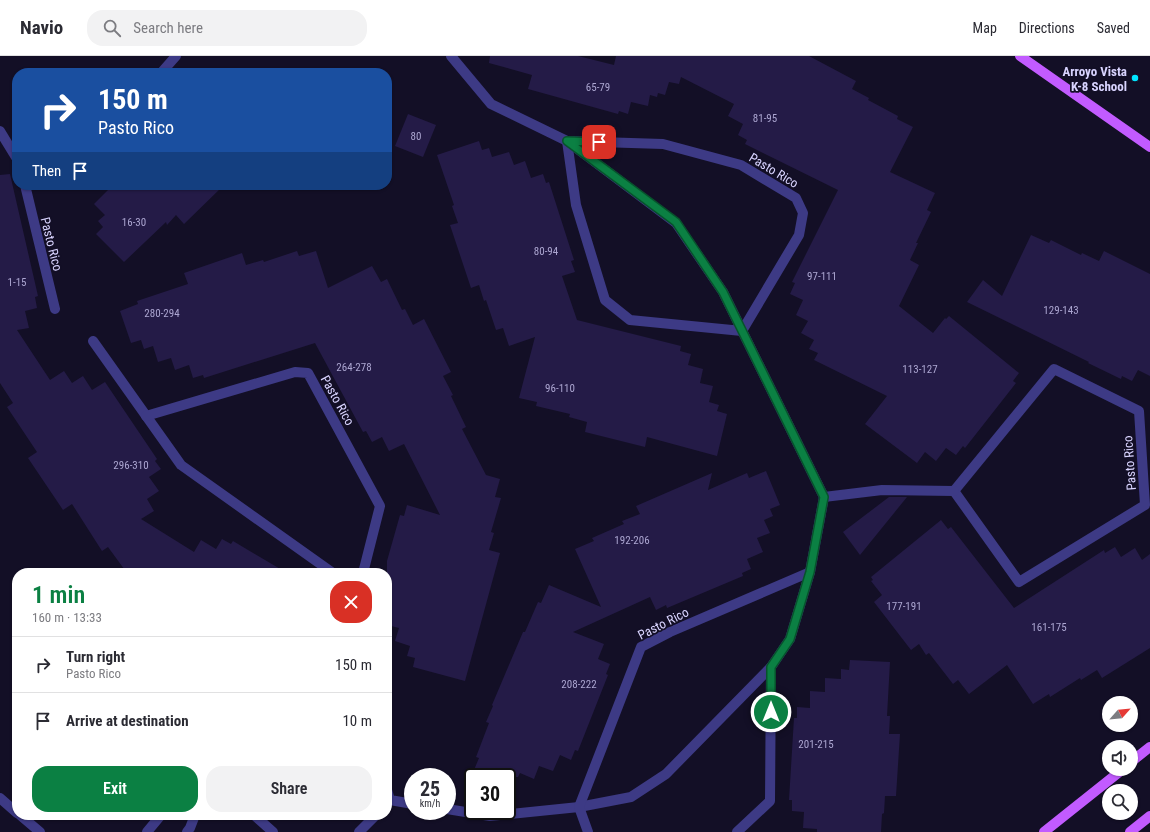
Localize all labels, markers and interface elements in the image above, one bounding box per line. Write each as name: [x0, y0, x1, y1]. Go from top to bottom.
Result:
search box: [87, 10, 367, 46]
text: Navio: [20, 16, 63, 39]
icon: search: [101, 17, 123, 39]
text: Search here: [133, 19, 203, 37]
text: Map: [973, 20, 997, 36]
text: Directions: [1019, 20, 1075, 36]
text: Saved: [1097, 20, 1130, 36]
place label: Arroyo Vista K-8 School: [1063, 64, 1127, 94]
marker: Arroyo Vista K-8 School: [1130, 73, 1140, 83]
house number: 65-79: [586, 81, 610, 94]
text: 150 m: [98, 83, 168, 116]
icon: right: [32, 84, 84, 136]
house number: 81-95: [753, 112, 777, 125]
text: Pasto Rico: [98, 117, 174, 138]
pin: [582, 125, 616, 159]
house number: 80: [411, 130, 421, 143]
icon: arrive: [588, 131, 610, 153]
street label: Pasto Rico: [746, 150, 801, 191]
icon: arrive: [69, 160, 91, 182]
text: Then: [32, 162, 61, 180]
street label: Pasto Rico: [38, 216, 65, 273]
house number: 16-30: [122, 216, 146, 229]
house number: 80-94: [534, 245, 559, 258]
house number: 97-111: [807, 270, 837, 283]
house number: 1-15: [7, 276, 27, 289]
house number: 129-143: [1043, 304, 1079, 317]
house number: 280-294: [144, 307, 180, 320]
house number: 264-278: [336, 361, 372, 374]
house number: 113-127: [902, 363, 938, 376]
street label: Pasto Rico: [318, 373, 357, 428]
house number: 96-110: [545, 382, 575, 395]
street label: Pasto Rico: [1120, 435, 1139, 491]
house number: 296-310: [113, 459, 149, 472]
house number: 192-206: [614, 534, 650, 547]
text: 1 min: [32, 581, 85, 609]
button: close: [330, 581, 372, 623]
house number: 177-191: [886, 600, 922, 613]
street label: Pasto Rico: [635, 604, 691, 643]
text: 160 m · 13:33: [32, 610, 102, 625]
house number: 161-175: [1031, 621, 1067, 634]
text: Turn right: [66, 648, 125, 666]
icon: right: [32, 654, 54, 676]
text: 150 m: [335, 656, 372, 674]
text: Pasto Rico: [66, 666, 121, 681]
house number: 208-222: [561, 678, 597, 691]
position arrow: [750, 691, 792, 733]
north arrow: [1102, 696, 1138, 732]
map controls: [1102, 696, 1138, 820]
icon: arrive: [32, 710, 54, 732]
text: Arrive at destination: [66, 712, 189, 730]
text: 10 m: [342, 712, 372, 730]
house number: 201-215: [798, 738, 834, 751]
button: sound: [1102, 740, 1138, 776]
button: Exit: [32, 766, 198, 812]
button: Share: [206, 766, 372, 812]
speed limit sign: 30: [464, 768, 516, 820]
text: 25: [420, 777, 440, 801]
button: search: [1102, 784, 1138, 820]
text: km/h: [420, 798, 440, 809]

